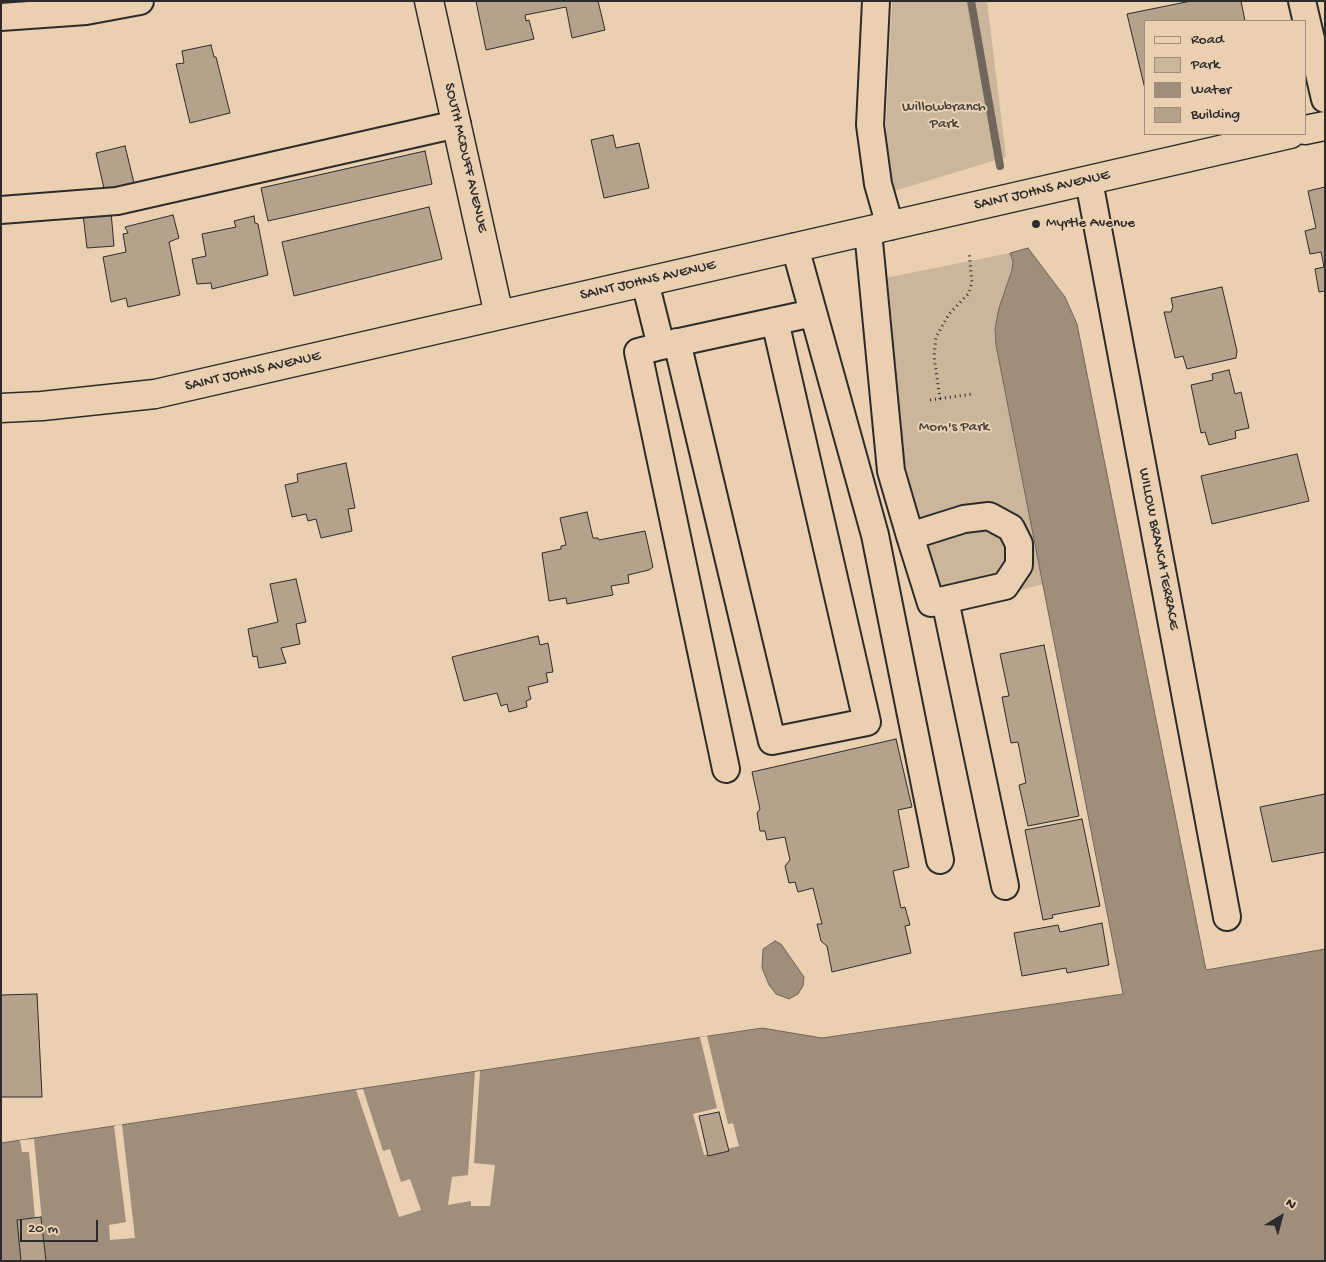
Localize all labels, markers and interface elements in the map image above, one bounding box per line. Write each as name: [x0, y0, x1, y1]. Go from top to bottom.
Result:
legend: [1144, 20, 1306, 135]
text: Road: [1191, 31, 1224, 49]
text: Park: [1191, 56, 1220, 74]
text: Water: [1191, 81, 1231, 99]
street label: SOUTH MCDUFF AVENUE: [439, 82, 491, 234]
park label: Willowbranch Park: [902, 99, 986, 134]
text: Building: [1191, 106, 1240, 124]
street label: SAINT JOHNS AVENUE: [972, 167, 1112, 215]
place label: Myrtle Avenue: [1046, 215, 1135, 233]
marker: Myrtle Avenue: [1030, 218, 1042, 230]
street label: SAINT JOHNS AVENUE: [578, 257, 718, 305]
street label: SAINT JOHNS AVENUE: [183, 348, 323, 396]
park label: Mom's Park: [919, 419, 989, 437]
street label: WILLOW BRANCH TERRACE: [1133, 467, 1183, 631]
north arrow: [1256, 1192, 1306, 1242]
text: N: [1282, 1195, 1299, 1214]
scale bar: [22, 1210, 100, 1242]
text: 20 m: [28, 1220, 58, 1238]

